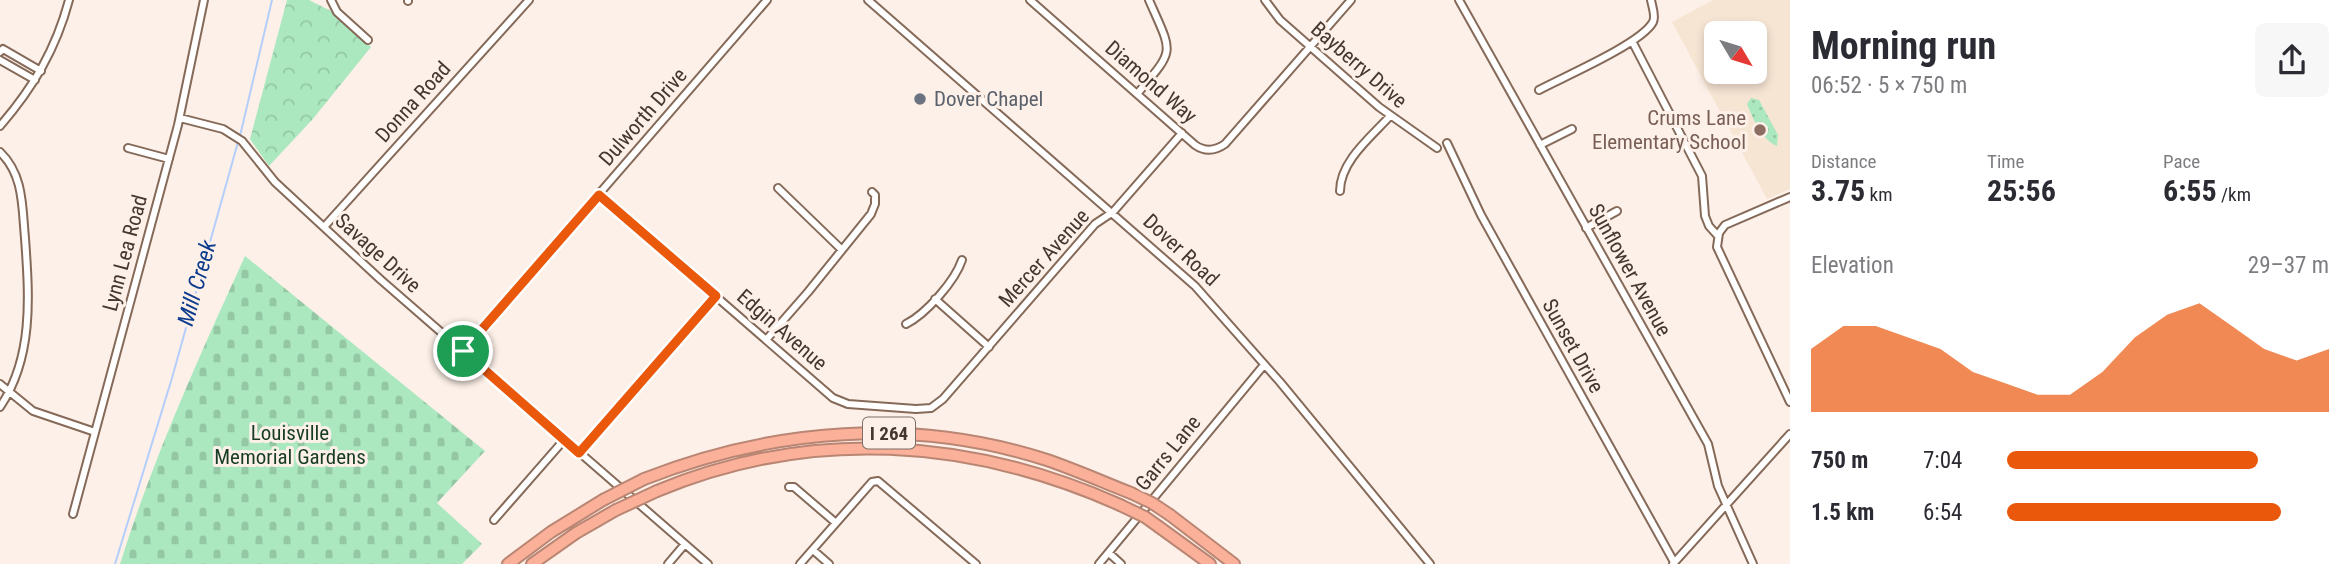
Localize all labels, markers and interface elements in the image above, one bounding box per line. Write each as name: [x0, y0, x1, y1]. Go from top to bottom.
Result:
street label: Bayberry Drive: [1306, 17, 1412, 113]
north arrow: [1704, 21, 1768, 84]
map controls: [1704, 21, 1767, 84]
button: share: [2255, 23, 2329, 97]
text: Morning run: [1811, 24, 1996, 68]
street label: Diamond Way: [1101, 36, 1202, 128]
street label: Donna Road: [371, 57, 455, 147]
street label: Dulworth Drive: [594, 63, 692, 171]
text: 06:52 · 5 × 750 m: [1811, 72, 1967, 99]
place label: Dover Chapel: [934, 87, 1043, 111]
marker: Dover Chapel: [912, 91, 928, 107]
place label: Crums Lane Elementary School: [1592, 106, 1746, 154]
marker: Crums Lane Elementary School: [1752, 122, 1768, 138]
text: Distance: [1811, 150, 1876, 173]
text: Time: [1987, 150, 2024, 173]
text: Pace: [2163, 150, 2200, 173]
text: 3.75: [1811, 173, 1865, 208]
text: 25:56: [1987, 173, 2056, 208]
text: 6:55: [2163, 173, 2217, 208]
text: km: [1865, 183, 1892, 206]
text: /km: [2217, 183, 2251, 206]
street label: Lynn Lea Road: [98, 192, 152, 314]
street label: Sunflower Avenue: [1584, 200, 1676, 340]
street label: Mercer Avenue: [994, 204, 1094, 312]
street label: Savage Drive: [330, 208, 426, 298]
street label: Dover Road: [1138, 209, 1224, 291]
water label: Mill Creek: [172, 236, 222, 329]
text: Elevation: [1811, 252, 1894, 279]
text: 29–37 m: [2248, 252, 2329, 279]
street label: Edgin Avenue: [732, 284, 832, 376]
street label: Sunset Drive: [1537, 295, 1609, 397]
pin: [433, 321, 493, 381]
icon: arrive: [444, 332, 482, 370]
street label: Garrs Lane: [1130, 410, 1206, 495]
road number: I 264: [863, 418, 915, 448]
park label: Louisville Memorial Gardens: [214, 421, 366, 469]
text: 750 m: [1811, 447, 1868, 474]
text: 7:04: [1923, 447, 1962, 474]
text: 1.5 km: [1811, 499, 1874, 526]
text: 6:54: [1923, 499, 1962, 526]

